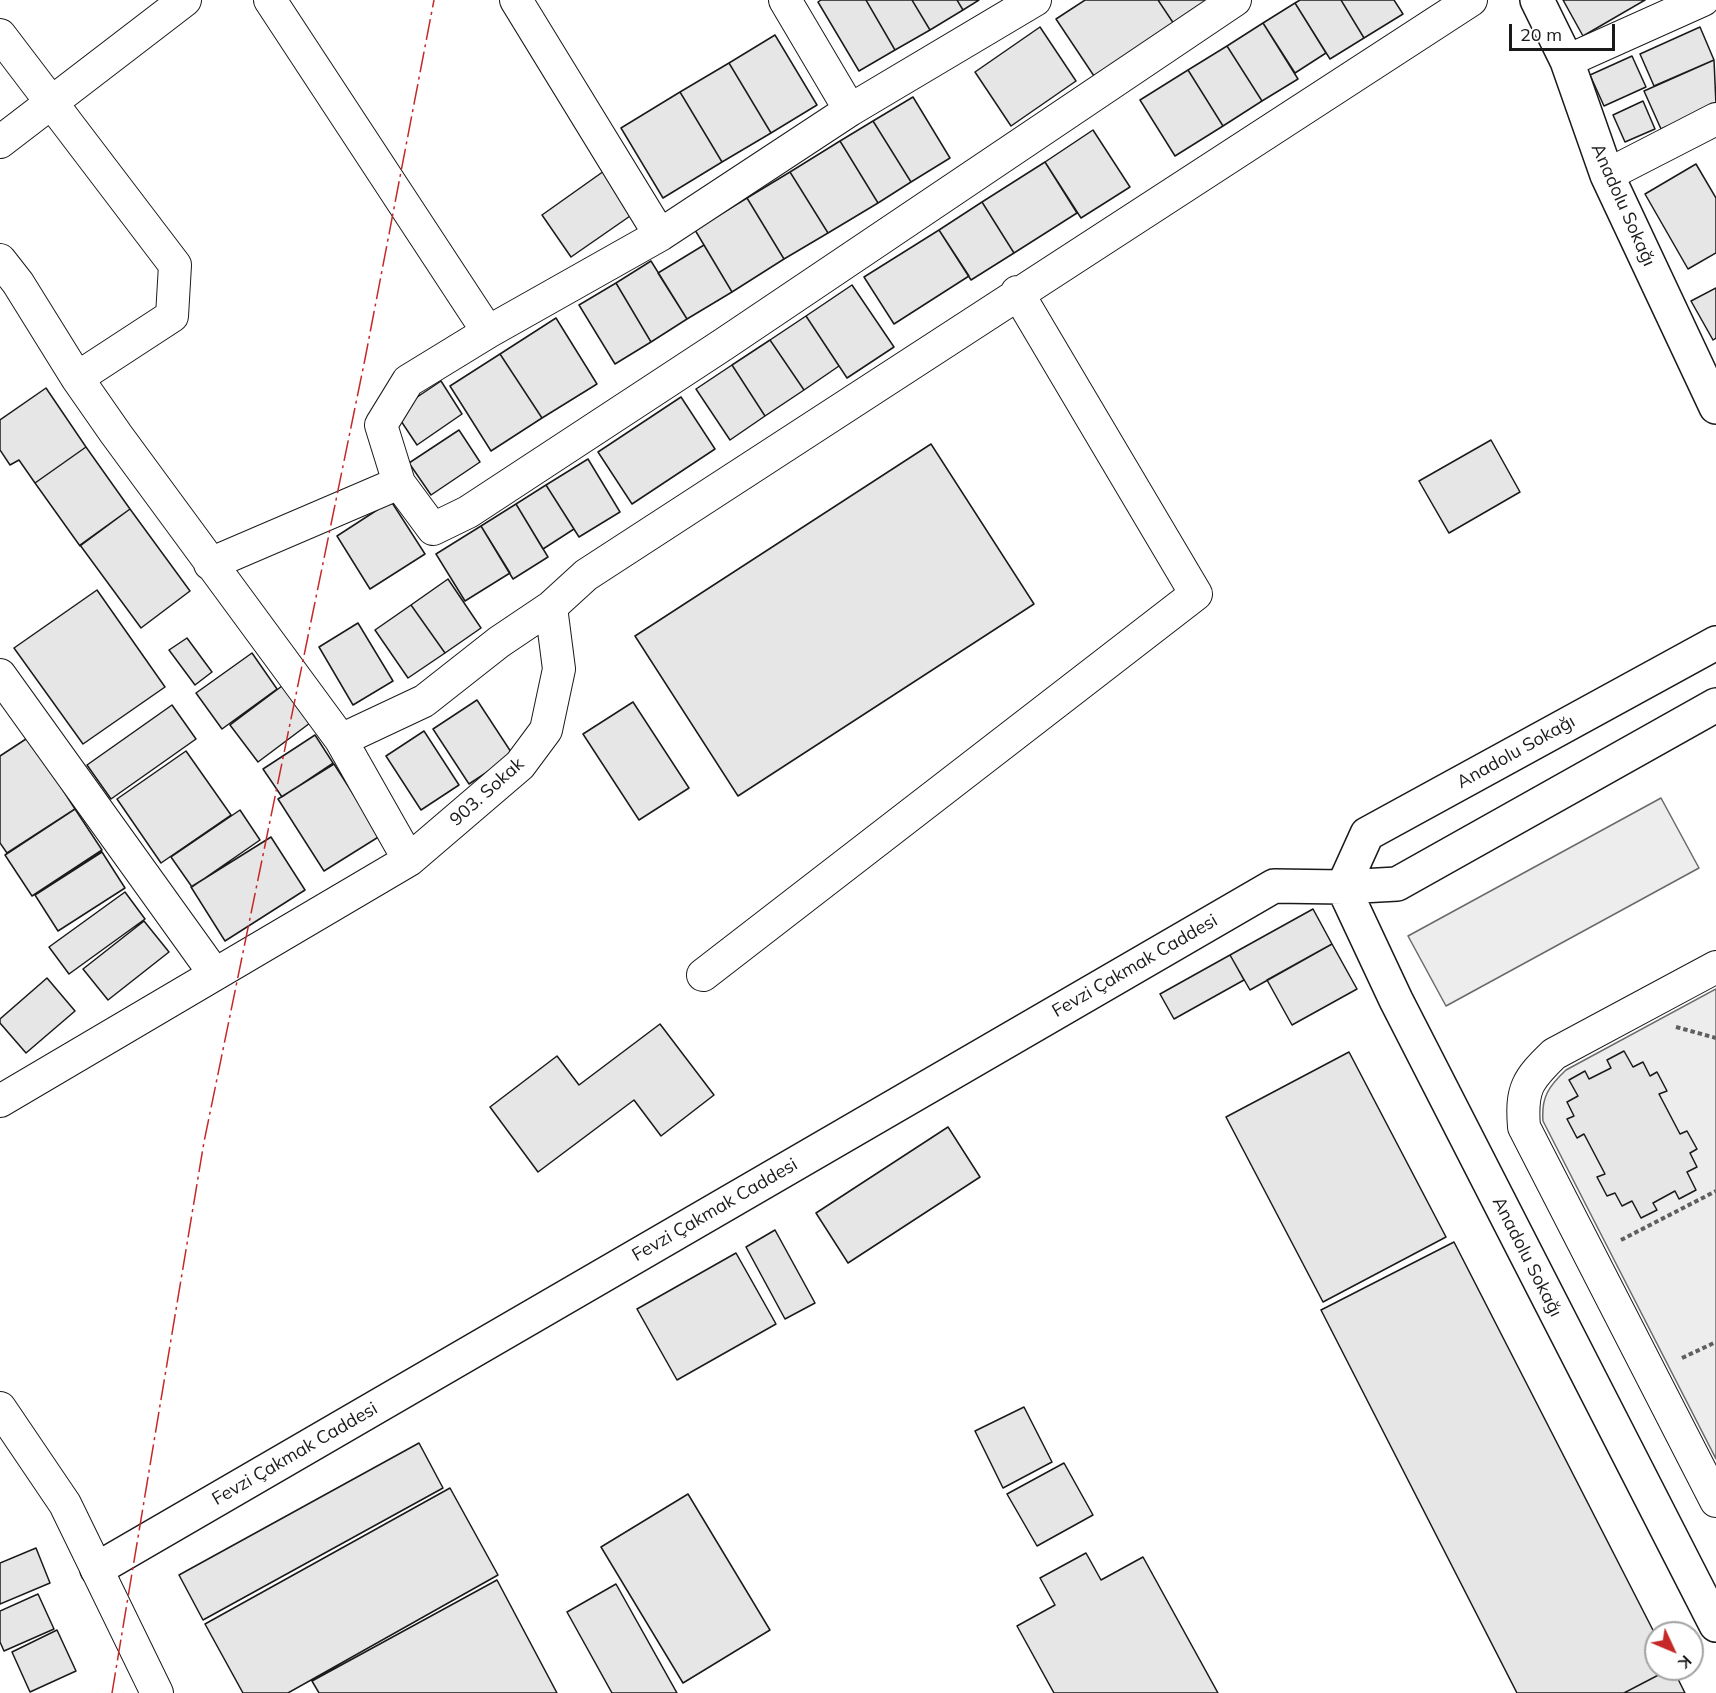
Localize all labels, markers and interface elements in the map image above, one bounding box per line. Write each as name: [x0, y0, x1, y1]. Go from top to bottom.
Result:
scale bar: [1512, 12, 1618, 50]
text: 20 m: [1520, 23, 1562, 46]
street label: Anadolu Sokağı: [1586, 140, 1660, 270]
street label: Anadolu Sokağı: [1453, 711, 1579, 793]
street label: 903. Sokak: [446, 753, 528, 831]
street label: Fevzi Çakmak Caddesi: [1048, 910, 1222, 1022]
street label: Fevzi Çakmak Caddesi: [628, 1154, 802, 1266]
street label: Anadolu Sokağı: [1487, 1193, 1567, 1321]
street label: Fevzi Çakmak Caddesi: [208, 1398, 382, 1510]
north arrow: [1644, 1621, 1704, 1681]
text: K: [1675, 1651, 1696, 1673]

